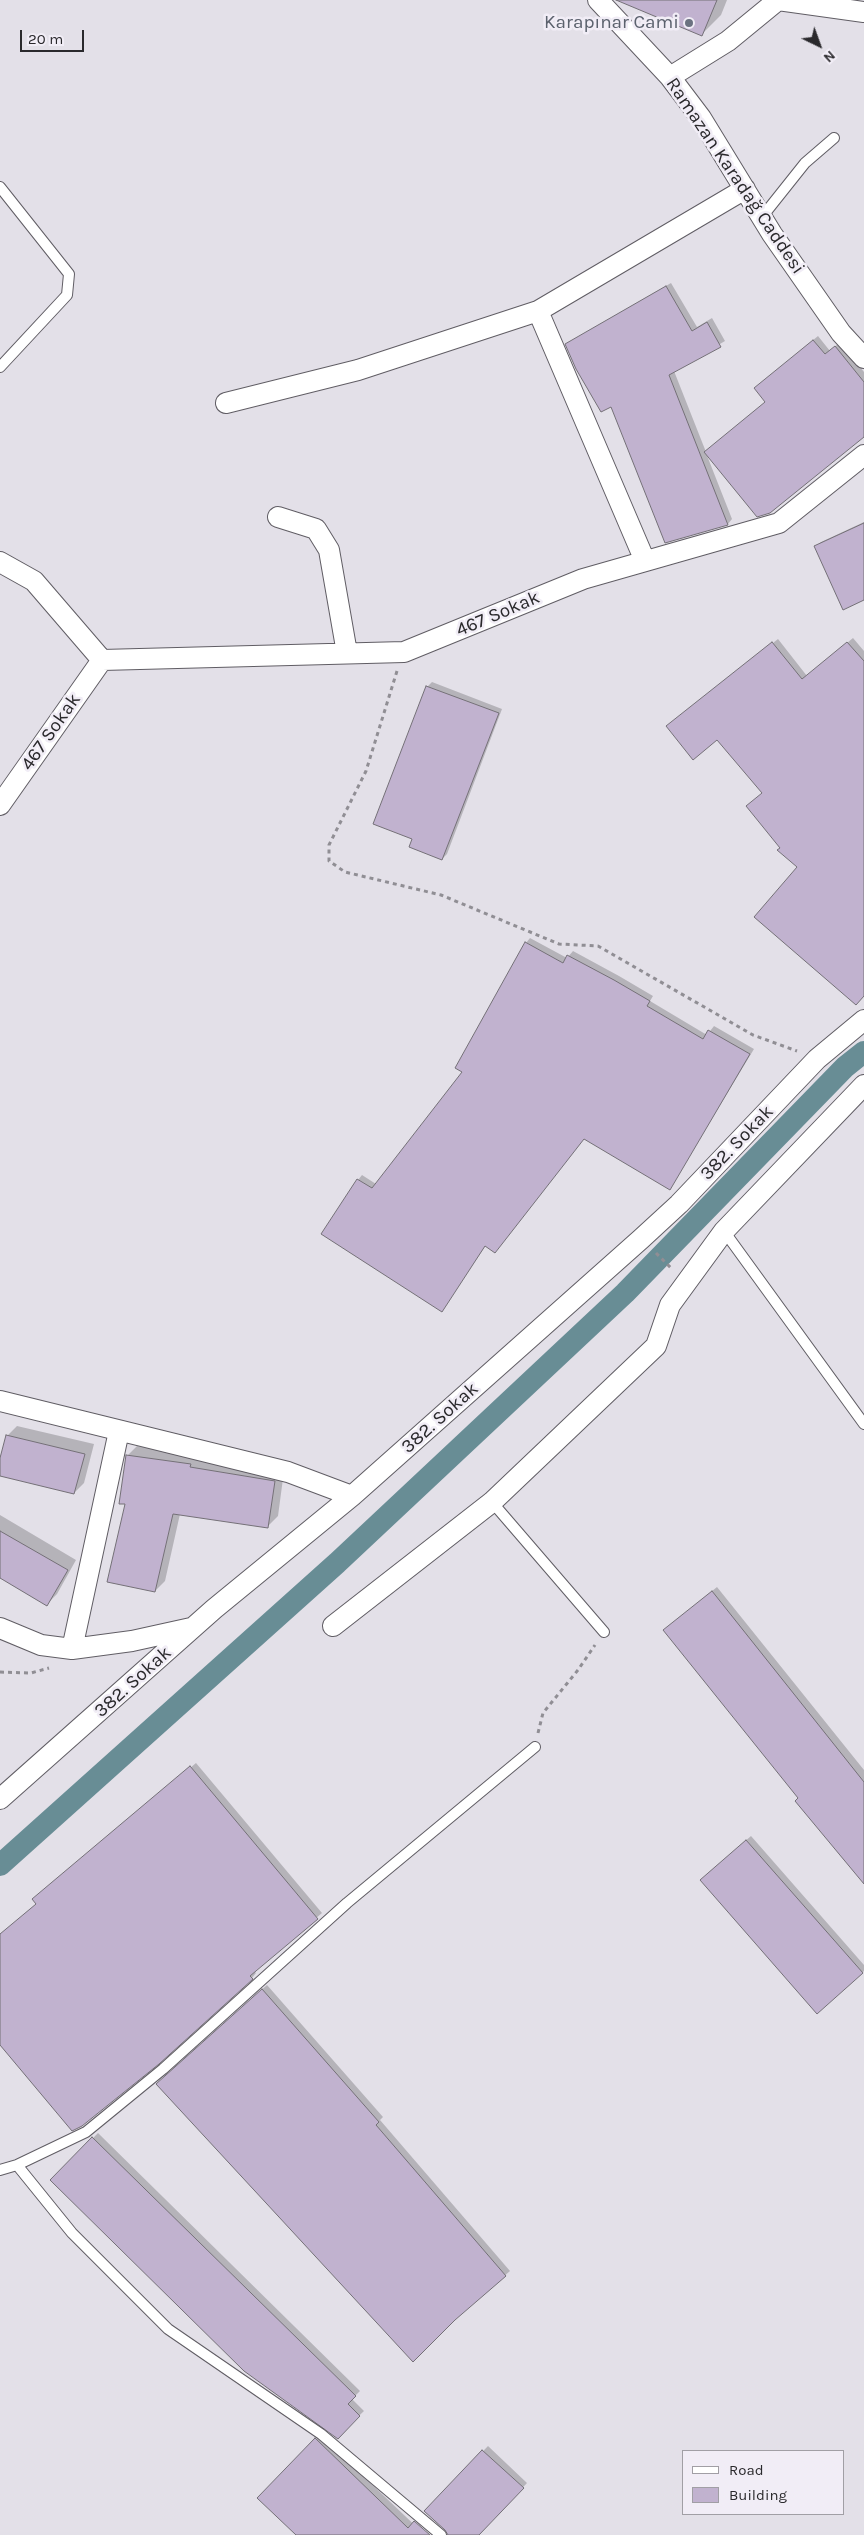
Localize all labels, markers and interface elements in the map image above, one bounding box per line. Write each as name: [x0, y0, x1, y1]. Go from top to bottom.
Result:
place label: Karapınar Cami: [544, 12, 679, 34]
marker: Karapınar Cami: [683, 17, 695, 29]
scale bar: [22, 20, 86, 52]
north arrow: [794, 20, 844, 70]
text: 20 m: [28, 30, 63, 48]
text: N: [820, 47, 839, 66]
street label: Ramazan Karadağ Caddesi: [661, 73, 809, 279]
street label: 467 Sokak: [453, 586, 543, 642]
street label: 467 Sokak: [16, 689, 86, 775]
street label: 382. Sokak: [696, 1101, 778, 1185]
street label: 382. Sokak: [397, 1378, 483, 1458]
street label: 382. Sokak: [90, 1642, 176, 1722]
legend: [682, 2450, 844, 2515]
text: Road: [729, 2461, 764, 2479]
text: Building: [729, 2486, 787, 2504]

